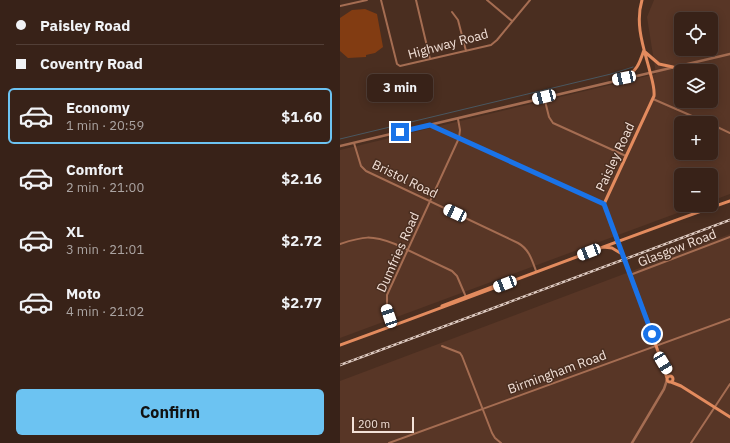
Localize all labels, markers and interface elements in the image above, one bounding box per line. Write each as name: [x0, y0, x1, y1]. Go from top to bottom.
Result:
map controls: [674, 12, 718, 212]
button: locate: [674, 12, 718, 56]
text: Paisley Road: [40, 16, 130, 35]
street label: Highway Road: [406, 25, 490, 63]
text: Coventry Road: [40, 54, 143, 73]
button: layers: [674, 64, 718, 108]
car: [611, 70, 637, 86]
callout: 3 min: [367, 74, 433, 102]
text: 3 min: [383, 79, 417, 96]
car: [531, 88, 557, 106]
icon: car: [18, 98, 54, 134]
text: Economy: [66, 98, 130, 117]
text: $1.60: [281, 107, 322, 126]
button: +: [674, 116, 718, 160]
text: 1 min · 20:59: [66, 117, 144, 134]
street label: Paisley Road: [592, 120, 638, 194]
route end: [391, 123, 409, 141]
street label: Bristol Road: [369, 156, 441, 202]
icon: car: [18, 160, 54, 196]
text: Comfort: [66, 160, 123, 179]
button: −: [674, 168, 718, 212]
text: $2.16: [281, 169, 322, 188]
text: 2 min · 21:00: [66, 179, 144, 196]
car: [442, 202, 468, 224]
street label: Dumfries Road: [373, 209, 423, 295]
icon: car: [18, 222, 54, 258]
text: XL: [66, 222, 84, 241]
street label: Glasgow Road: [635, 225, 719, 271]
text: $2.72: [281, 231, 322, 250]
text: 3 min · 21:01: [66, 241, 144, 258]
car: [576, 242, 602, 262]
car: [492, 274, 518, 294]
icon: car: [18, 284, 54, 320]
text: Moto: [66, 284, 101, 303]
text: $2.77: [281, 293, 322, 312]
text: 4 min · 21:02: [66, 303, 144, 320]
car: [379, 303, 399, 329]
route start: [643, 325, 661, 343]
street label: Birmingham Road: [505, 346, 609, 398]
car: [652, 350, 674, 376]
button: Confirm: [16, 389, 324, 435]
scale bar: [352, 415, 414, 434]
text: 200 m: [358, 417, 390, 431]

